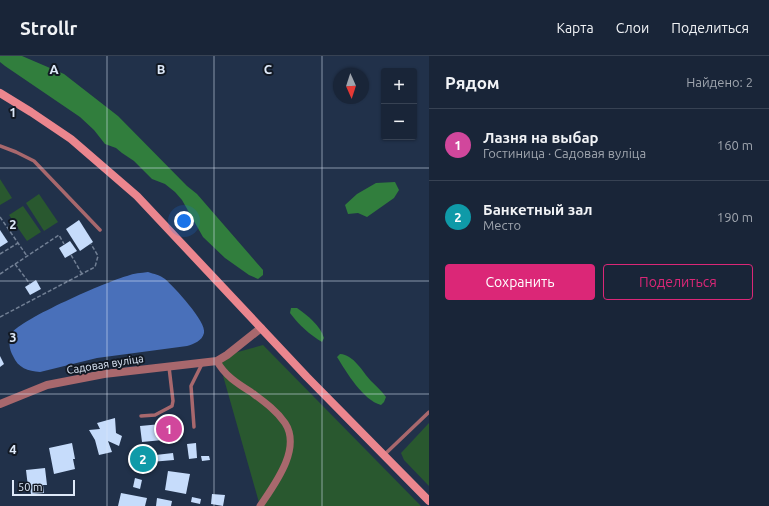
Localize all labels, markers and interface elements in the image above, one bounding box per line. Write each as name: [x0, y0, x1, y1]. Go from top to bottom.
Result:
text: Strollr: [20, 17, 77, 39]
text: Карта: [556, 20, 594, 36]
text: Слои: [616, 20, 649, 36]
text: Поделиться: [671, 20, 749, 36]
text: A: [49, 62, 59, 76]
text: B: [157, 62, 166, 76]
text: C: [264, 62, 273, 76]
north arrow: [333, 68, 369, 104]
map controls: [381, 68, 417, 140]
button: +: [381, 68, 417, 104]
text: Рядом: [445, 73, 500, 92]
text: Найдено: 2: [686, 75, 753, 89]
button: −: [381, 104, 417, 140]
text: 1: [9, 105, 17, 119]
text: Лазня на выбар: [483, 129, 599, 146]
text: 1: [454, 138, 462, 152]
text: 160 m: [717, 138, 753, 152]
text: Гостиница · Садовая вуліца: [483, 146, 646, 160]
text: Банкетный зал: [483, 201, 593, 218]
text: 2: [454, 210, 462, 224]
text: 190 m: [717, 210, 753, 224]
your location: [174, 211, 194, 231]
text: 2: [9, 217, 17, 231]
text: Место: [483, 218, 521, 232]
button: Сохранить: [445, 264, 595, 300]
button: Поделиться: [603, 264, 753, 300]
text: 3: [9, 330, 17, 344]
street label: Садовая вуліца: [66, 352, 144, 376]
pin: 1: [156, 414, 182, 444]
text: 4: [9, 442, 17, 456]
pin: 2: [130, 444, 156, 474]
scale bar: [12, 478, 75, 497]
text: 50 m: [18, 481, 42, 493]

